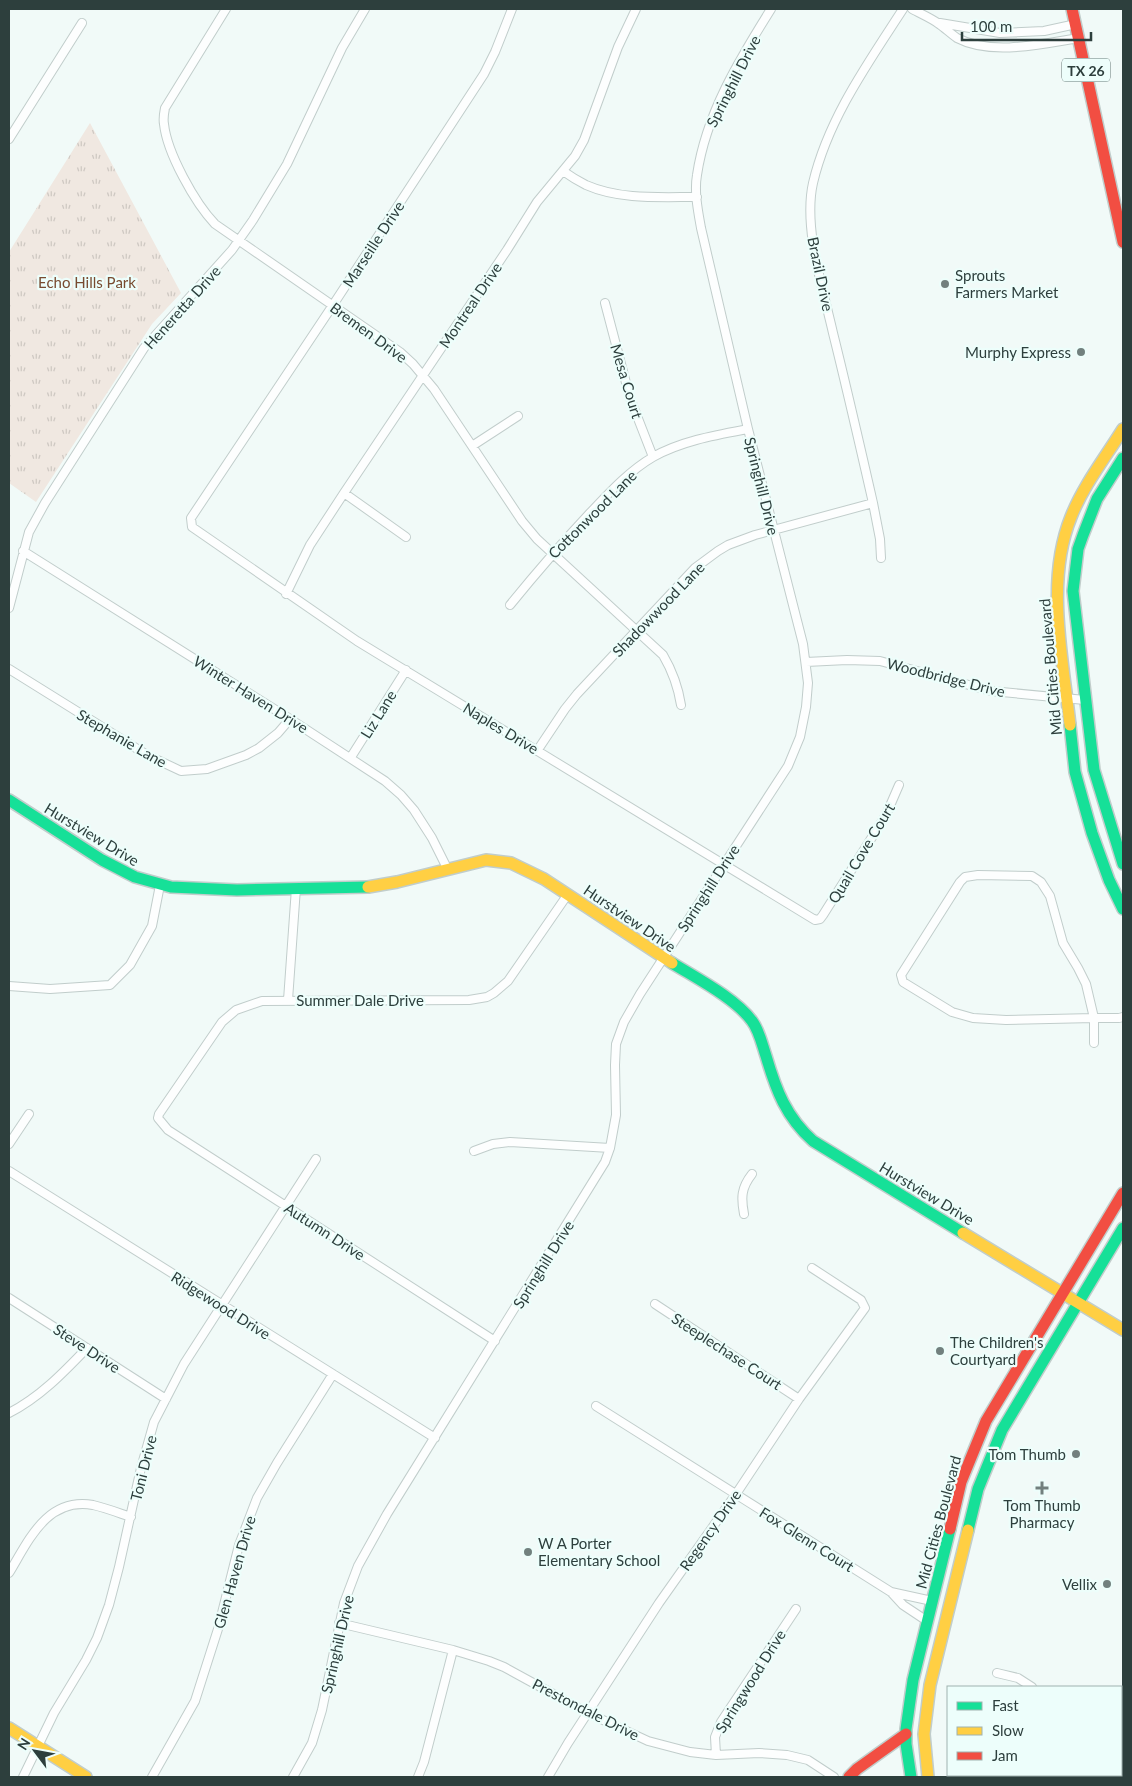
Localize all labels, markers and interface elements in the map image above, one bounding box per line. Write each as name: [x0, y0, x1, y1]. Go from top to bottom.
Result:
scale bar: [962, 10, 1091, 42]
text: 100 m: [970, 17, 1012, 35]
street label: Springhill Drive: [702, 32, 764, 130]
road number: TX 26: [1062, 58, 1110, 82]
street label: Marseille Drive: [338, 197, 408, 290]
street label: Brazil Drive: [804, 235, 838, 313]
street label: Montreal Drive: [435, 259, 505, 351]
street label: Heneretta Drive: [140, 262, 224, 352]
place label: Sprouts Farmers Market: [955, 266, 1059, 301]
park label: Echo Hills Park: [38, 273, 136, 291]
marker: Sprouts Farmers Market: [939, 278, 951, 290]
street label: Bremen Drive: [327, 298, 411, 366]
street label: Mesa Court: [607, 342, 647, 421]
place label: Murphy Express: [965, 343, 1071, 361]
marker: Murphy Express: [1075, 346, 1087, 358]
street label: Springhill Drive: [741, 435, 783, 537]
street label: Cottonwood Lane: [544, 466, 640, 562]
street label: Shadowwood Lane: [608, 558, 708, 660]
street label: Mid Cities Boulevard: [1035, 598, 1065, 736]
street label: Winter Haven Drive: [190, 652, 312, 737]
street label: Woodbridge Drive: [885, 654, 1007, 700]
street label: Liz Lane: [356, 687, 400, 741]
street label: Naples Drive: [460, 698, 542, 758]
street label: Stephanie Lane: [74, 705, 170, 771]
street label: Hurstview Drive: [41, 799, 143, 869]
street label: Quail Cove Court: [824, 799, 898, 906]
street label: Springhill Drive: [673, 841, 743, 935]
street label: Hurstview Drive: [581, 881, 680, 955]
street label: Summer Dale Drive: [296, 991, 424, 1009]
street label: Hurstview Drive: [876, 1158, 978, 1228]
street label: Autumn Drive: [281, 1198, 369, 1264]
street label: Springhill Drive: [509, 1217, 577, 1311]
street label: Ridgewood Drive: [168, 1267, 274, 1343]
street label: Steeplechase Court: [669, 1309, 786, 1394]
street label: Steve Drive: [50, 1320, 124, 1376]
place label: The Children's Courtyard: [950, 1333, 1044, 1368]
marker: The Children's Courtyard: [934, 1345, 946, 1357]
street label: Toni Drive: [126, 1433, 160, 1503]
place label: Tom Thumb: [989, 1445, 1066, 1463]
marker: Tom Thumb: [1070, 1448, 1082, 1460]
street label: Mid Cities Boulevard: [912, 1453, 964, 1591]
marker: Tom Thumb Pharmacy: [1036, 1482, 1048, 1494]
street label: Regency Drive: [675, 1486, 745, 1574]
place label: Tom Thumb Pharmacy: [1003, 1496, 1081, 1531]
street label: Fox Glenn Court: [757, 1503, 858, 1576]
street label: Glen Haven Drive: [209, 1513, 259, 1630]
place label: W A Porter Elementary School: [538, 1534, 660, 1569]
marker: W A Porter Elementary School: [522, 1546, 534, 1558]
place label: Vellix: [1062, 1575, 1098, 1593]
marker: Vellix: [1101, 1578, 1113, 1590]
street label: Springhill Drive: [317, 1593, 357, 1695]
street label: Springwood Drive: [711, 1626, 789, 1736]
street label: Prestondale Drive: [530, 1674, 643, 1744]
legend: [947, 1686, 1122, 1776]
text: Fast: [992, 1696, 1019, 1714]
text: Slow: [992, 1721, 1024, 1739]
north arrow: [10, 1726, 60, 1776]
text: N: [13, 1735, 34, 1753]
text: Jam: [992, 1746, 1018, 1764]

